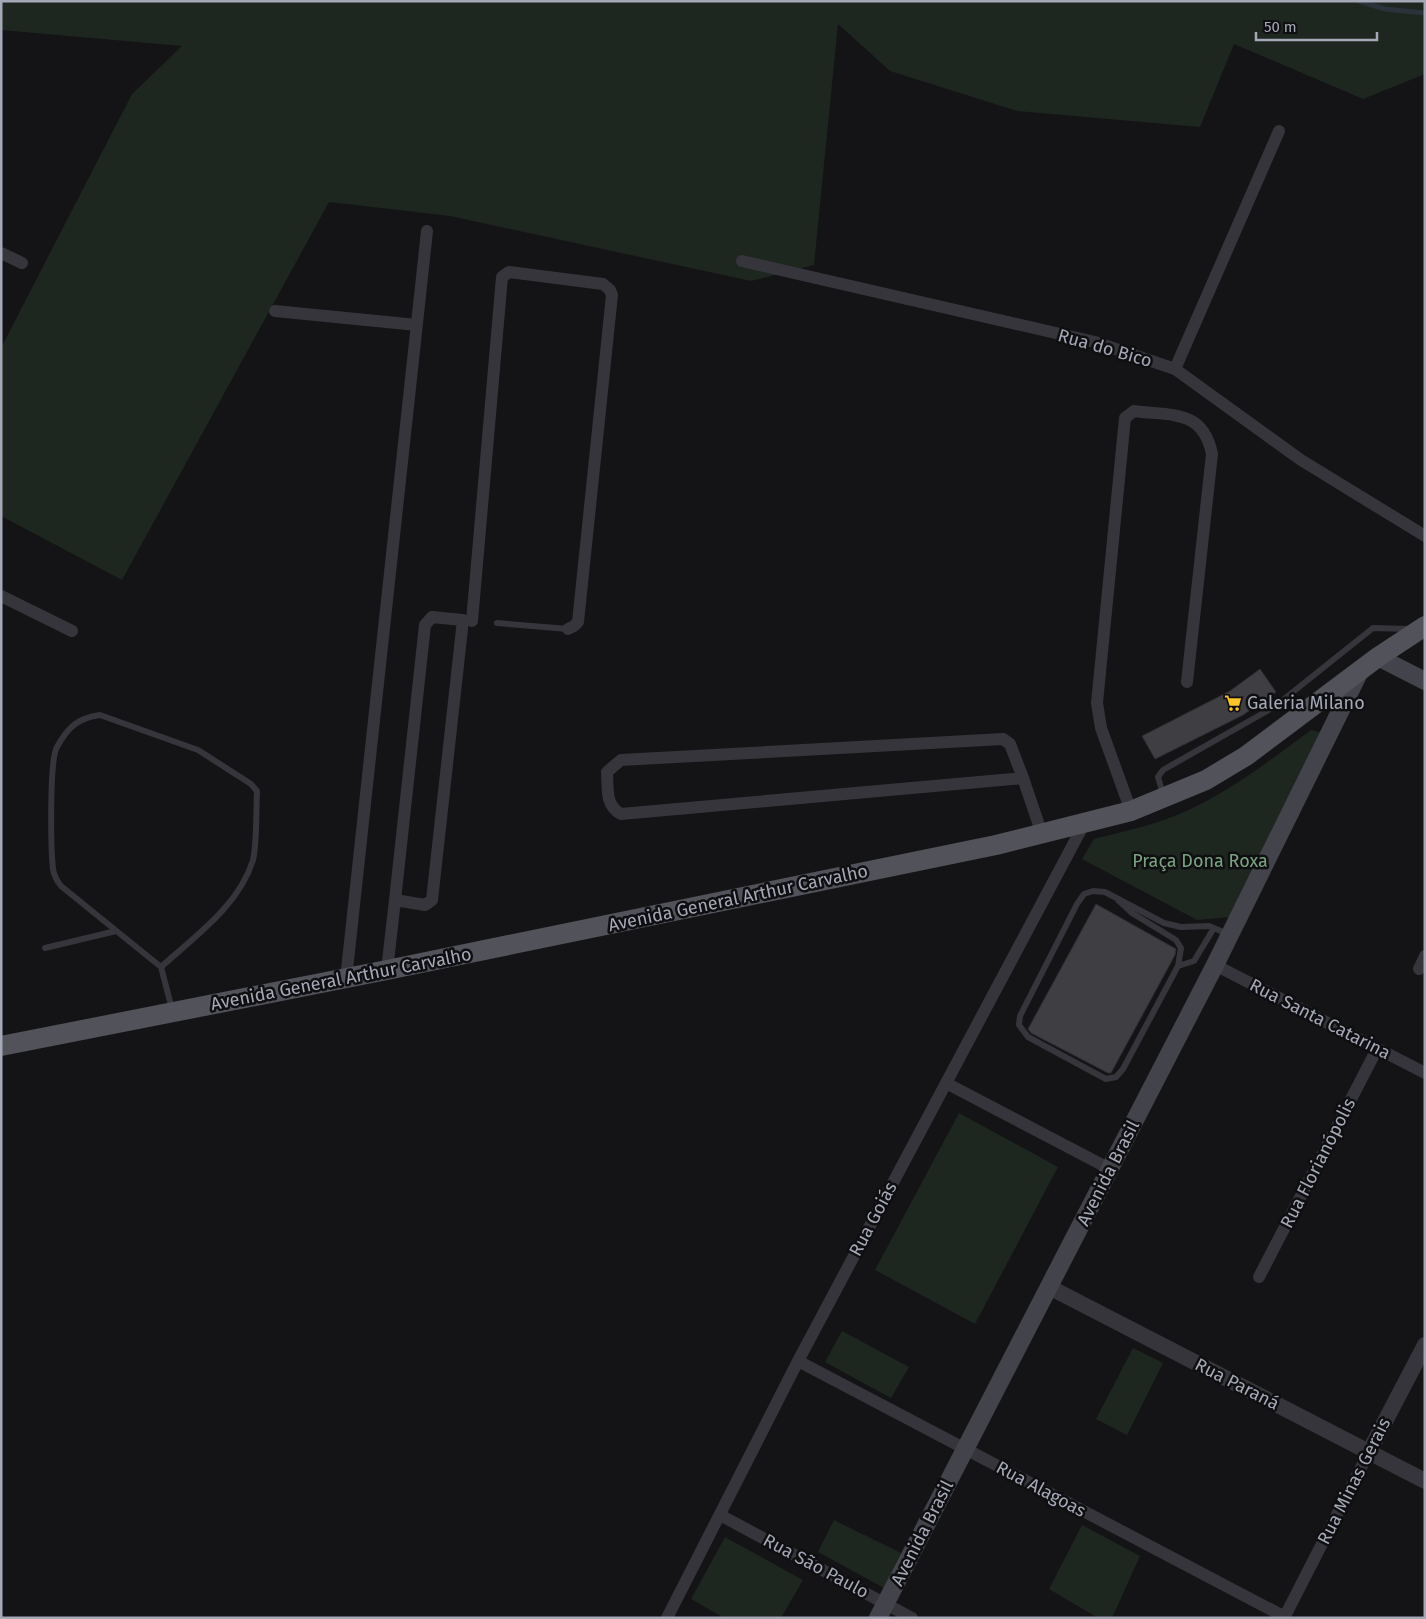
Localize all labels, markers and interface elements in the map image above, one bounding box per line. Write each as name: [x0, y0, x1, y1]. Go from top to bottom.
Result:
scale bar: [1256, 10, 1377, 42]
text: 50 m: [1264, 18, 1297, 36]
street label: Rua do Bico: [1055, 324, 1155, 372]
place label: Galeria Milano: [1247, 692, 1365, 714]
supermarket icon: Galeria Milano: [1223, 693, 1243, 713]
park label: Praça Dona Roxa: [1132, 850, 1268, 872]
street label: Avenida General Arthur Carvalho: [606, 860, 870, 936]
street label: Avenida General Arthur Carvalho: [209, 943, 473, 1015]
street label: Rua Santa Catarina: [1246, 974, 1394, 1064]
street label: Rua Florianópolis: [1276, 1094, 1360, 1232]
street label: Avenida Brasil: [1072, 1117, 1144, 1229]
street label: Rua Goiás: [844, 1178, 902, 1260]
street label: Rua Paraná: [1191, 1353, 1283, 1415]
street label: Rua Minas Gerais: [1313, 1414, 1395, 1548]
street label: Rua Alagoas: [992, 1456, 1090, 1522]
street label: Avenida Brasil: [886, 1477, 958, 1589]
street label: Rua São Paulo: [760, 1529, 872, 1603]

